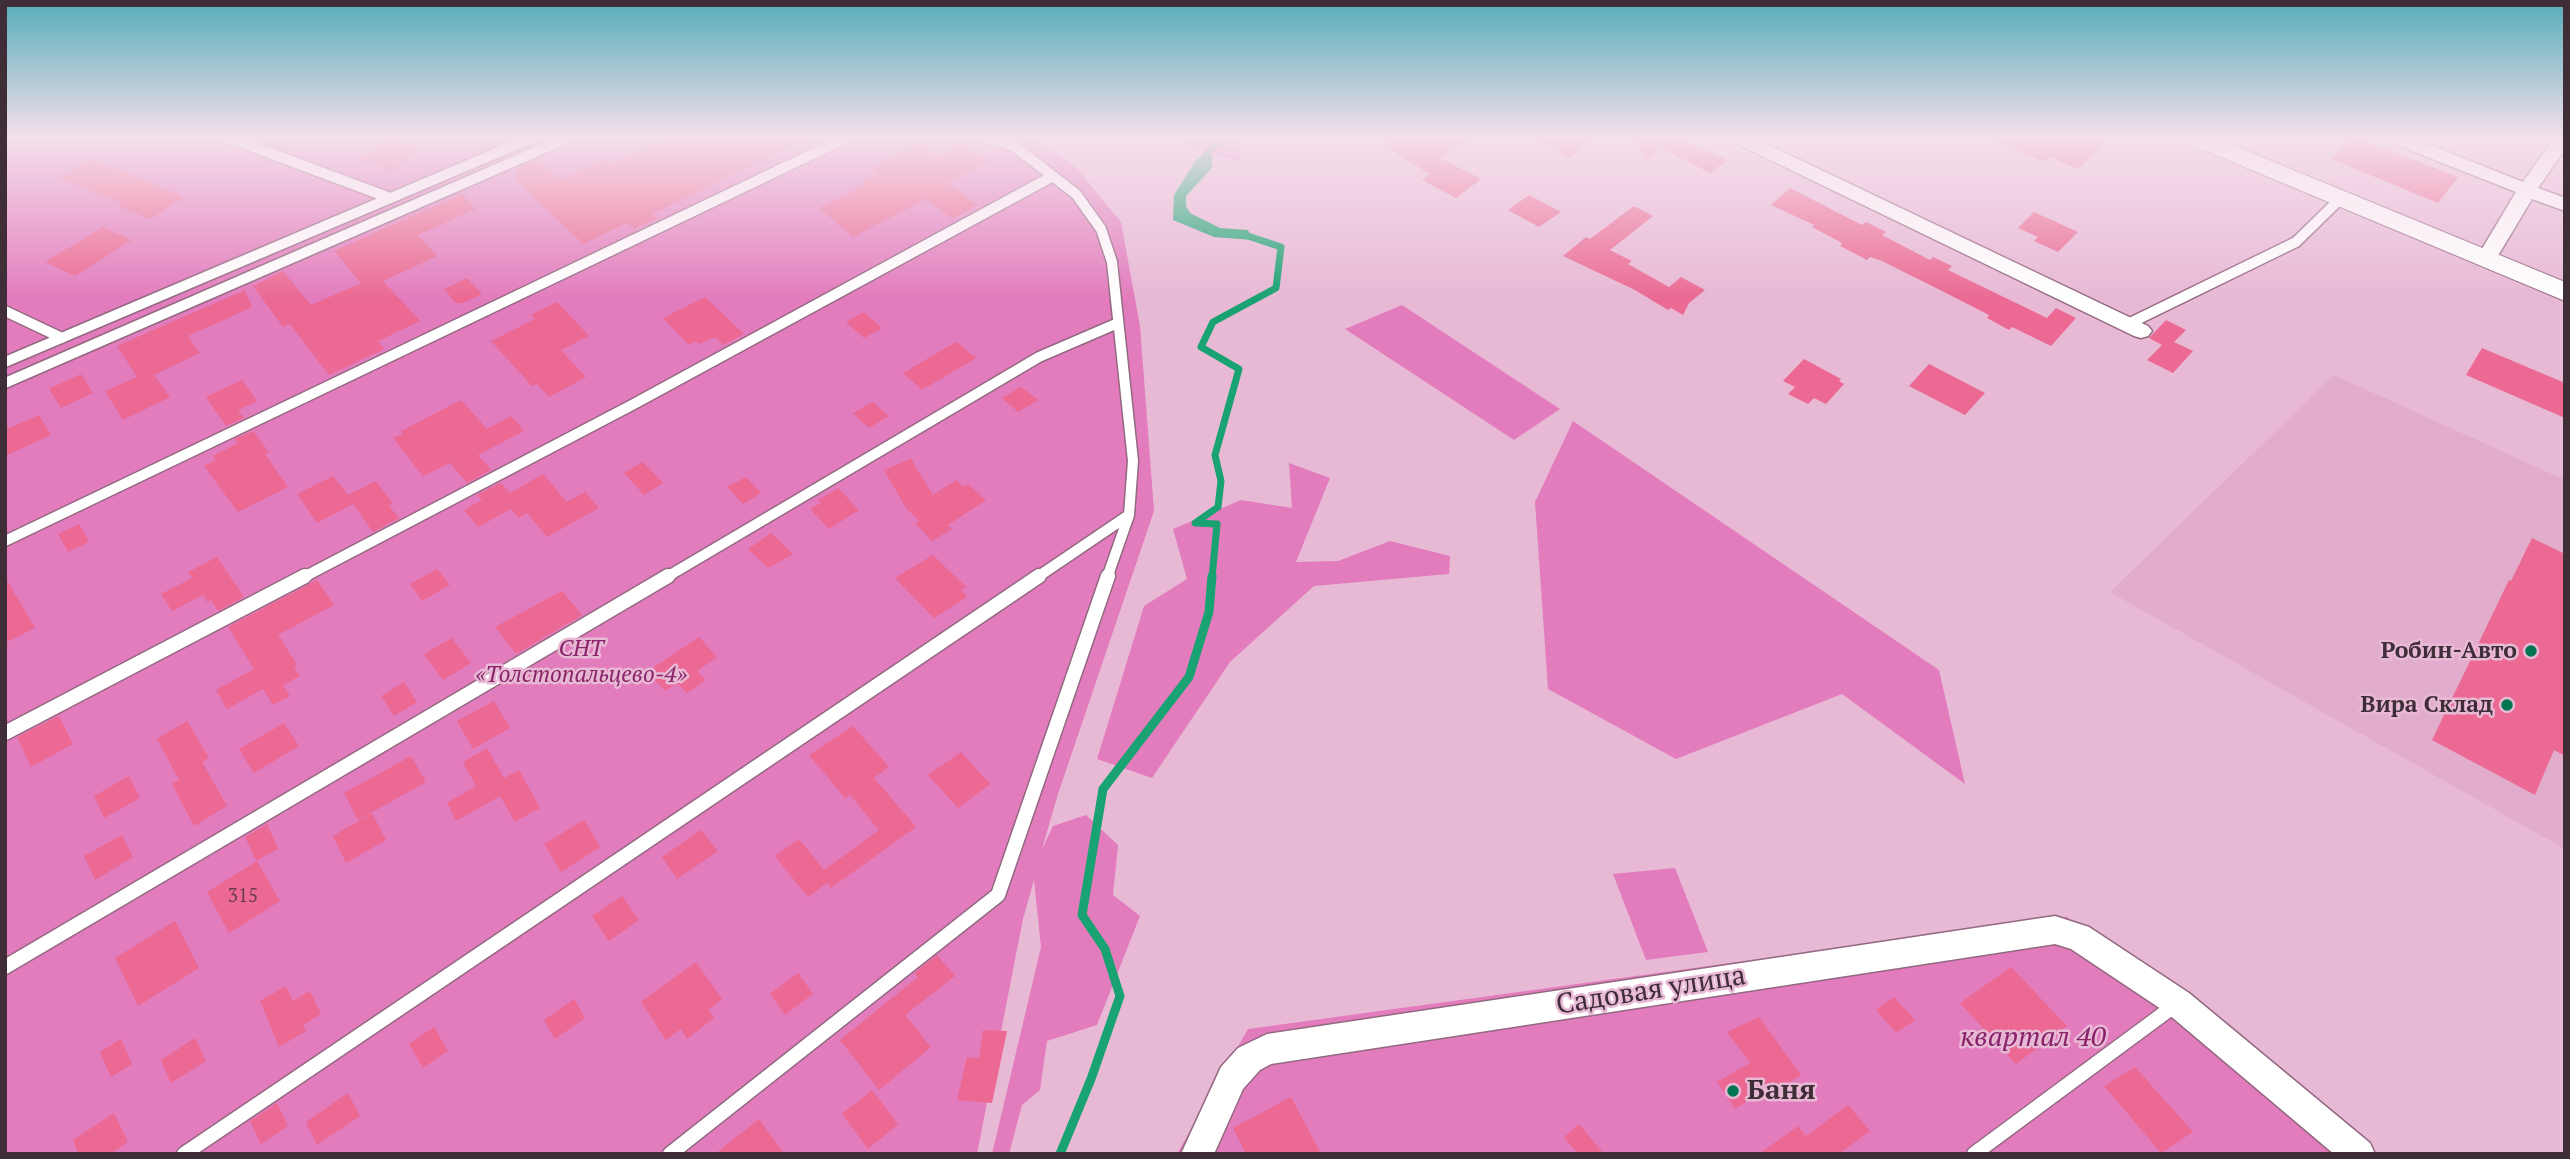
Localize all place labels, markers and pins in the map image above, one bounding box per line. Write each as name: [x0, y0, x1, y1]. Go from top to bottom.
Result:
place label: Робин-Авто: [2381, 637, 2517, 665]
marker: Робин-Авто: [2523, 643, 2539, 659]
place label: Вира Склад: [2360, 691, 2493, 719]
marker: Вира Склад: [2499, 697, 2515, 713]
place label: Баня: [1747, 1074, 1815, 1108]
marker: Баня: [1725, 1083, 1741, 1099]

